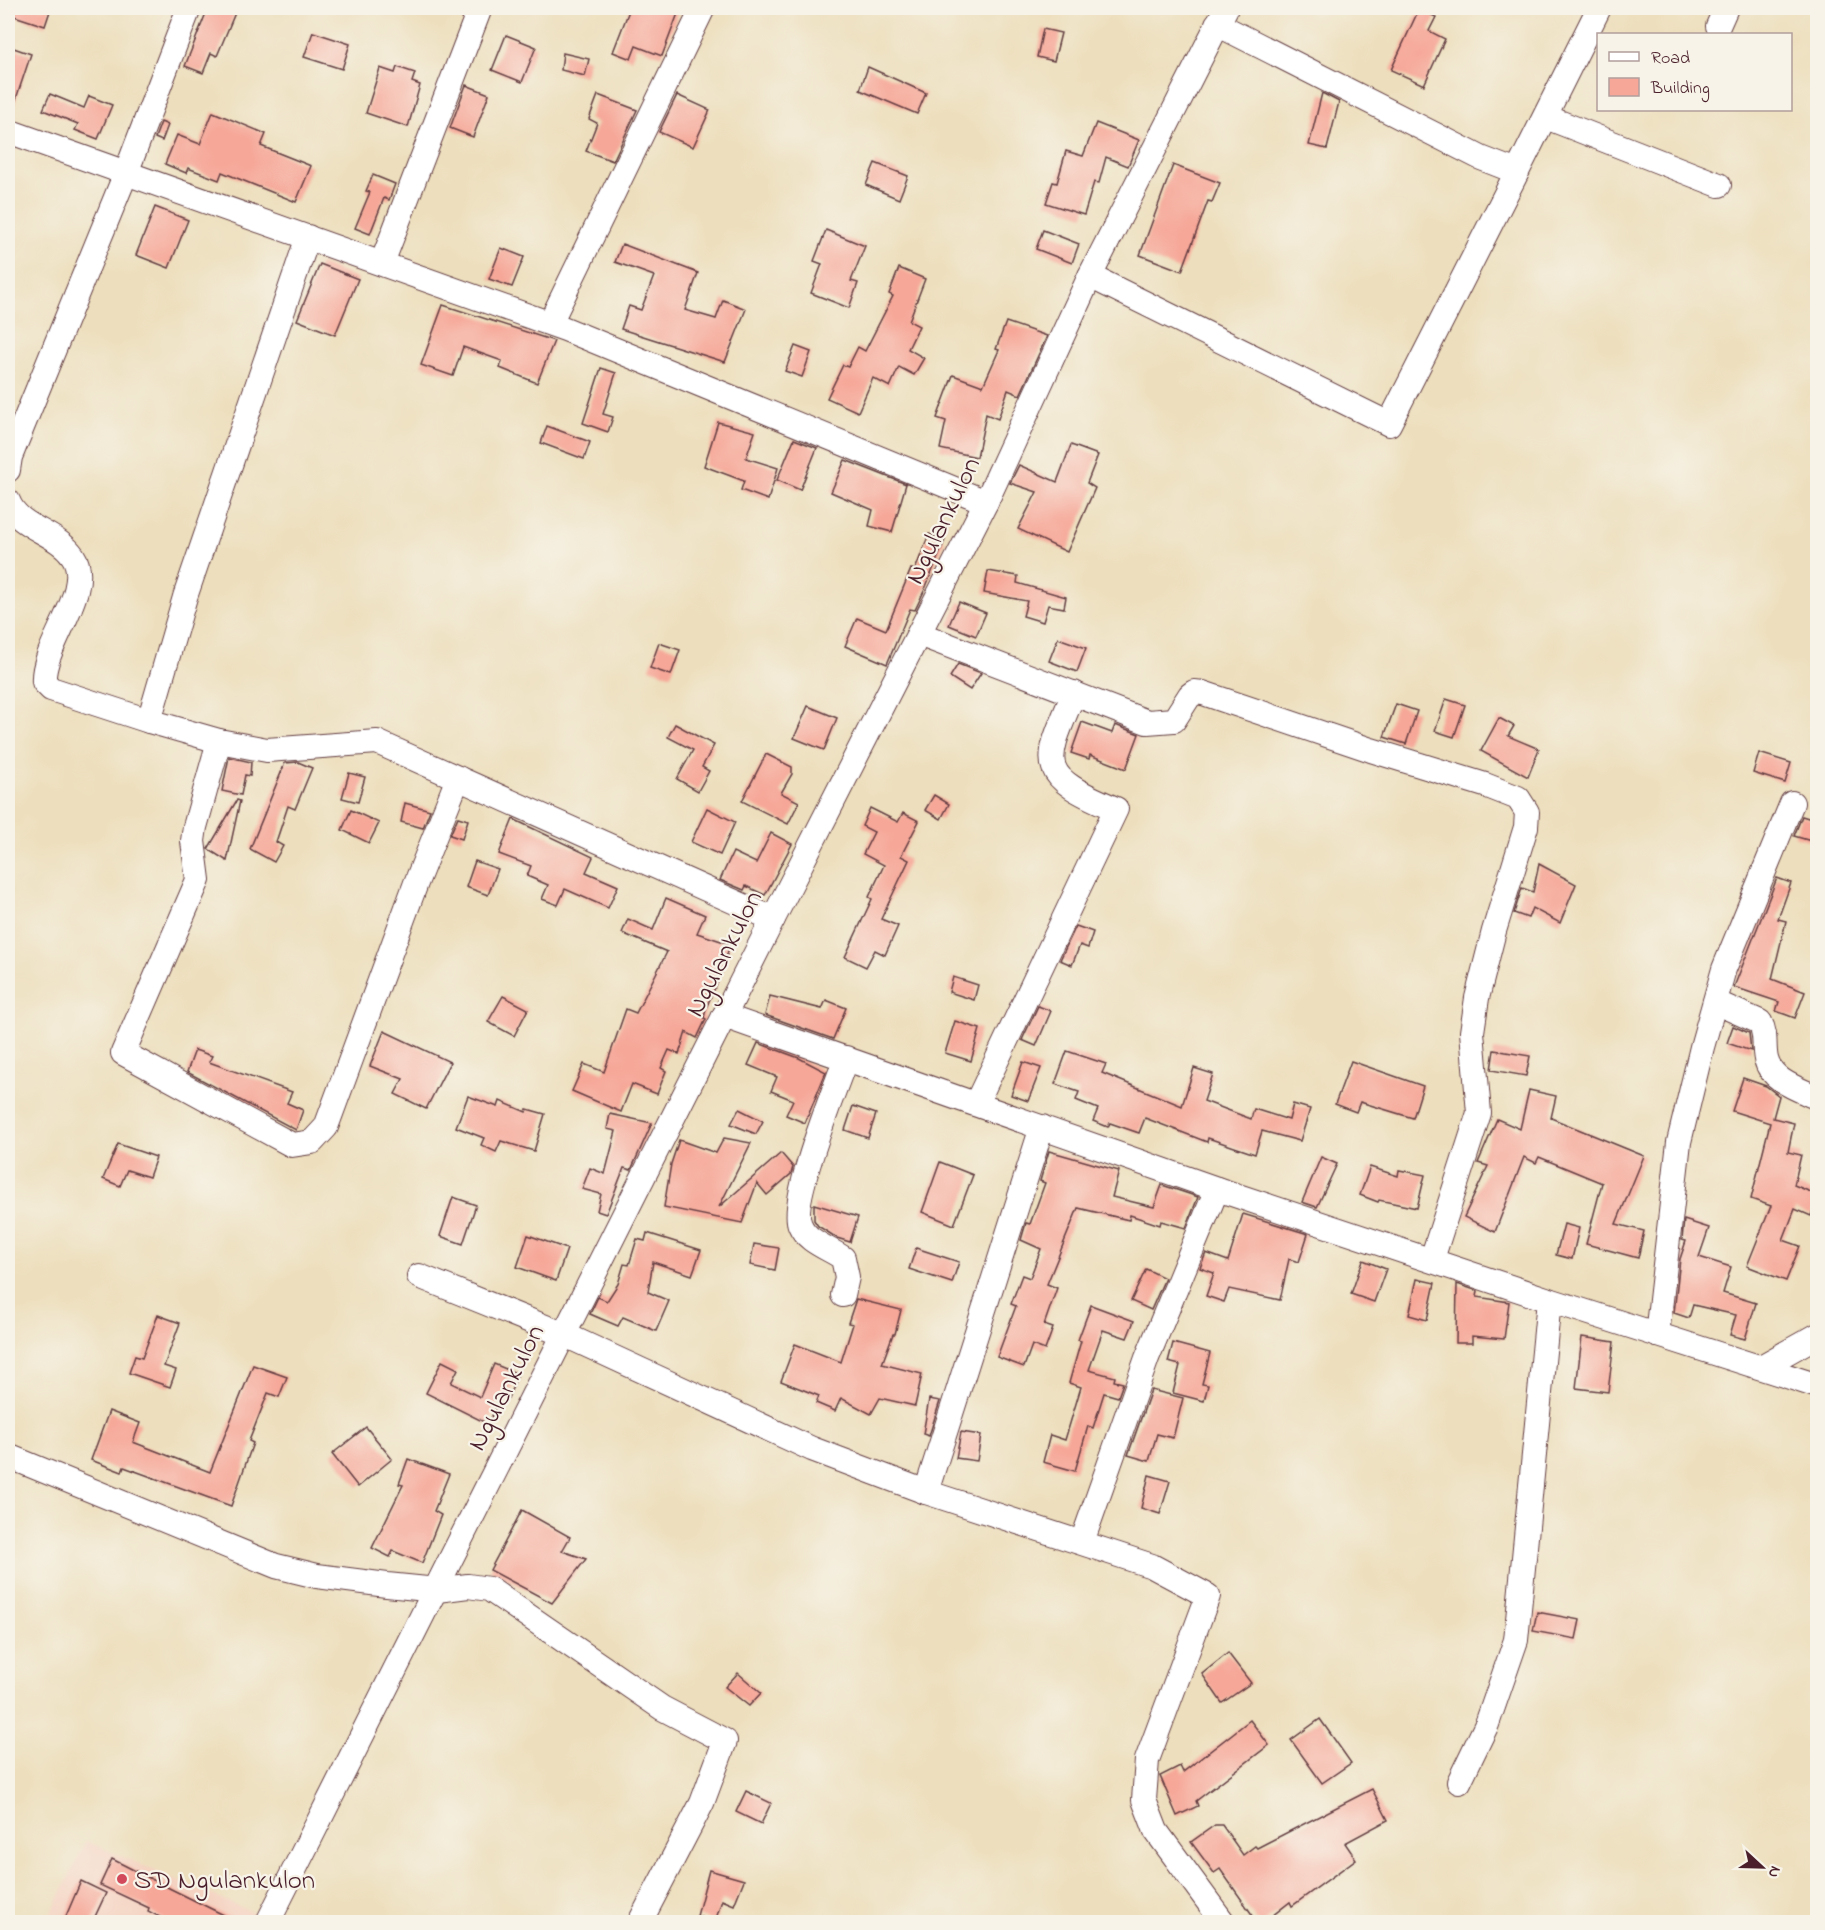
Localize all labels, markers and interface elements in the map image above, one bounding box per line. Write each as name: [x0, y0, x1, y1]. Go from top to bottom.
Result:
legend: [1597, 33, 1792, 111]
text: Road: [1651, 46, 1690, 72]
text: Building: [1650, 76, 1710, 103]
street label: Ngulankulon: [897, 451, 992, 591]
street label: Ngulankulon: [677, 884, 774, 1024]
street label: Ngulankulon: [459, 1318, 556, 1458]
north arrow: [1732, 1837, 1792, 1897]
place label: SD Ngulankulon: [134, 1862, 315, 1901]
text: N: [1761, 1862, 1787, 1882]
marker: SD Ngulankulon: [115, 1872, 129, 1886]

